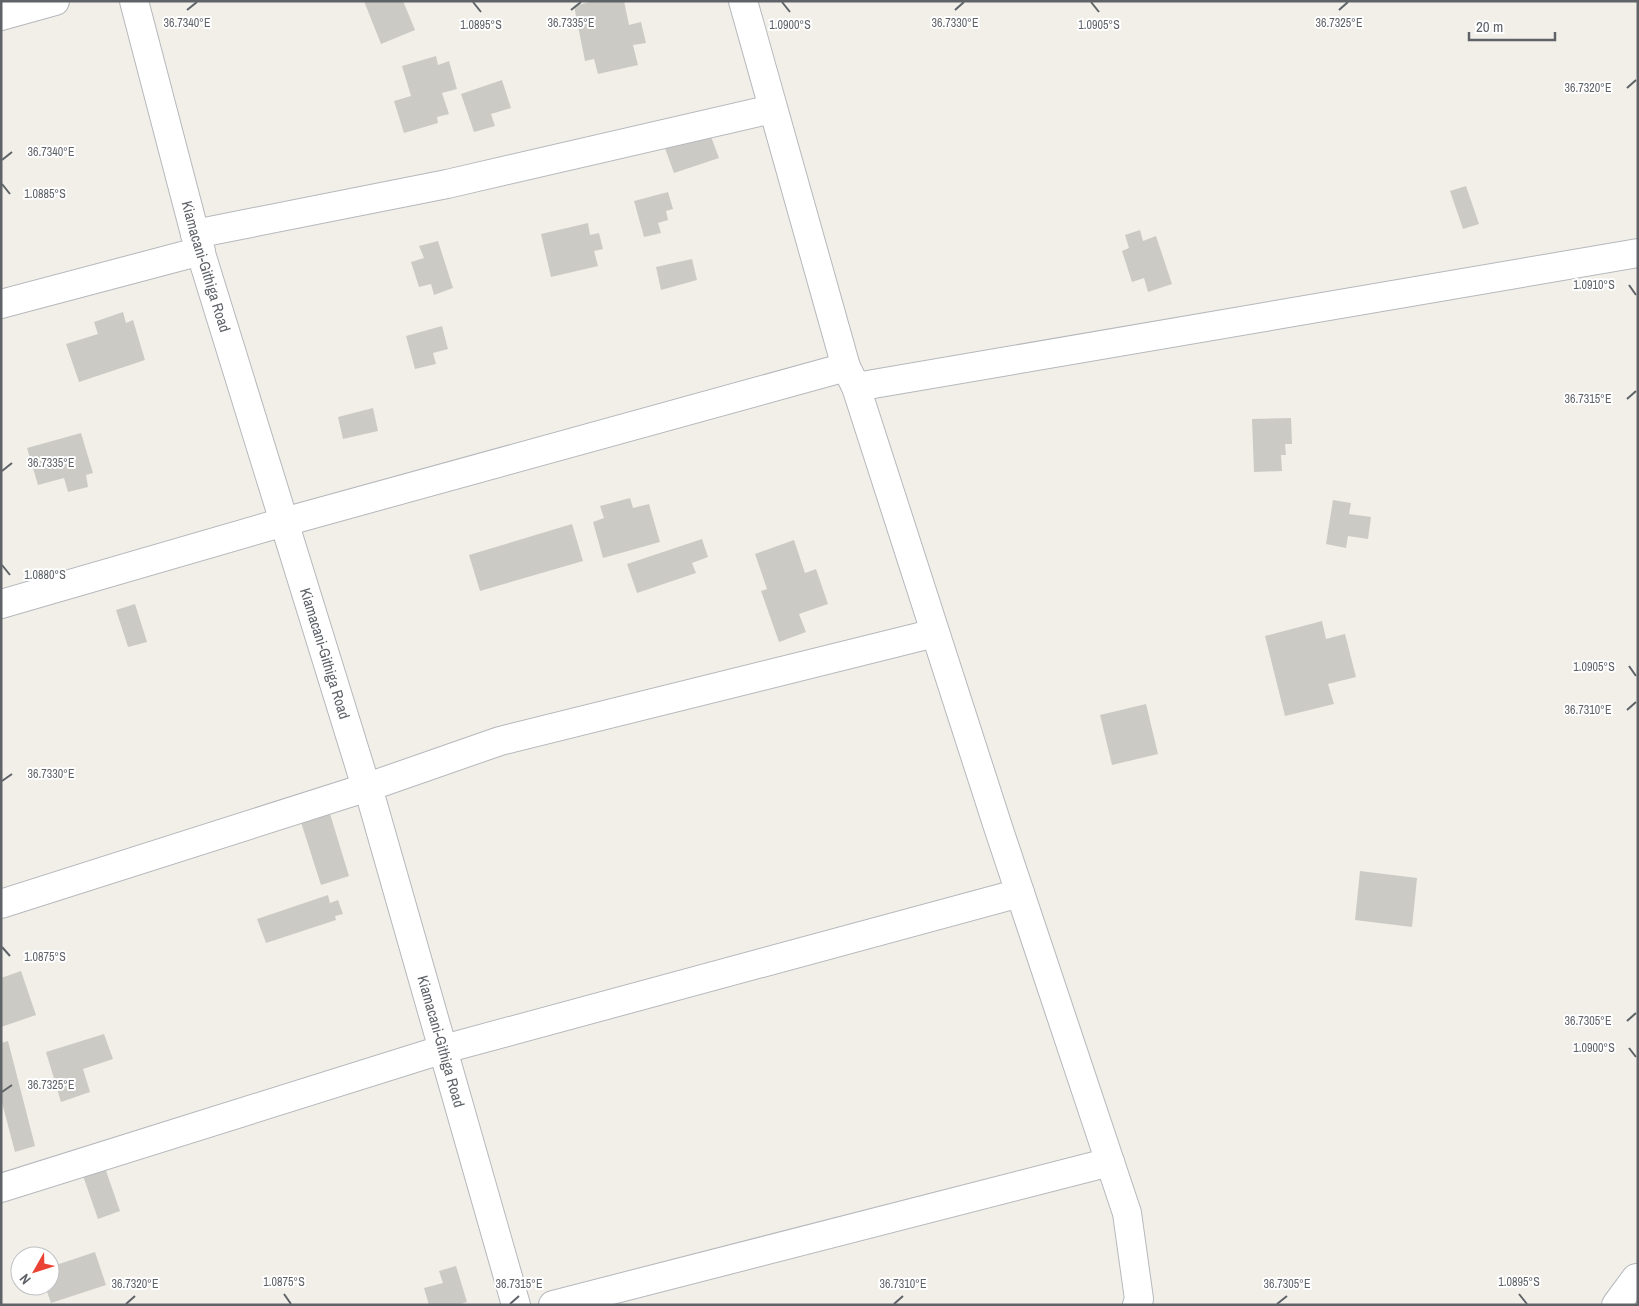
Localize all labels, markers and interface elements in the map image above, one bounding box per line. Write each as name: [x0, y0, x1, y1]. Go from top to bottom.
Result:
scale bar: [1469, 10, 1555, 42]
text: 36.7340°E: [164, 15, 210, 31]
text: 36.7335°E: [548, 15, 594, 31]
text: 36.7330°E: [932, 15, 978, 31]
text: 36.7325°E: [1316, 15, 1362, 31]
text: 20 m: [1476, 16, 1503, 37]
text: 1.0895°S: [460, 17, 502, 33]
text: 1.0900°S: [769, 17, 811, 33]
text: 1.0905°S: [1078, 17, 1120, 33]
text: 36.7320°E: [1565, 80, 1611, 96]
text: 36.7340°E: [28, 144, 74, 160]
text: 1.0885°S: [24, 186, 66, 202]
street label: Kiamacani-Githiga Road: [177, 198, 236, 335]
text: 1.0910°S: [1573, 277, 1615, 293]
text: 36.7315°E: [1565, 391, 1611, 407]
text: 36.7335°E: [28, 455, 74, 471]
text: 1.0880°S: [24, 567, 66, 583]
street label: Kiamacani-Githiga Road: [295, 585, 355, 722]
text: 1.0905°S: [1573, 659, 1615, 675]
text: 36.7310°E: [1565, 702, 1611, 718]
text: 36.7330°E: [28, 766, 74, 782]
text: 1.0875°S: [24, 949, 66, 965]
street label: Kiamacani-Githiga Road: [412, 973, 470, 1110]
text: 36.7305°E: [1565, 1013, 1611, 1029]
text: 1.0900°S: [1573, 1040, 1615, 1056]
text: 36.7325°E: [28, 1077, 74, 1093]
north arrow: [10, 1246, 60, 1296]
text: N: [15, 1270, 35, 1288]
text: 1.0875°S: [263, 1274, 305, 1290]
text: 1.0895°S: [1498, 1274, 1540, 1290]
text: 36.7320°E: [112, 1276, 158, 1292]
text: 36.7315°E: [496, 1276, 542, 1292]
text: 36.7310°E: [880, 1276, 926, 1292]
text: 36.7305°E: [1264, 1276, 1310, 1292]

